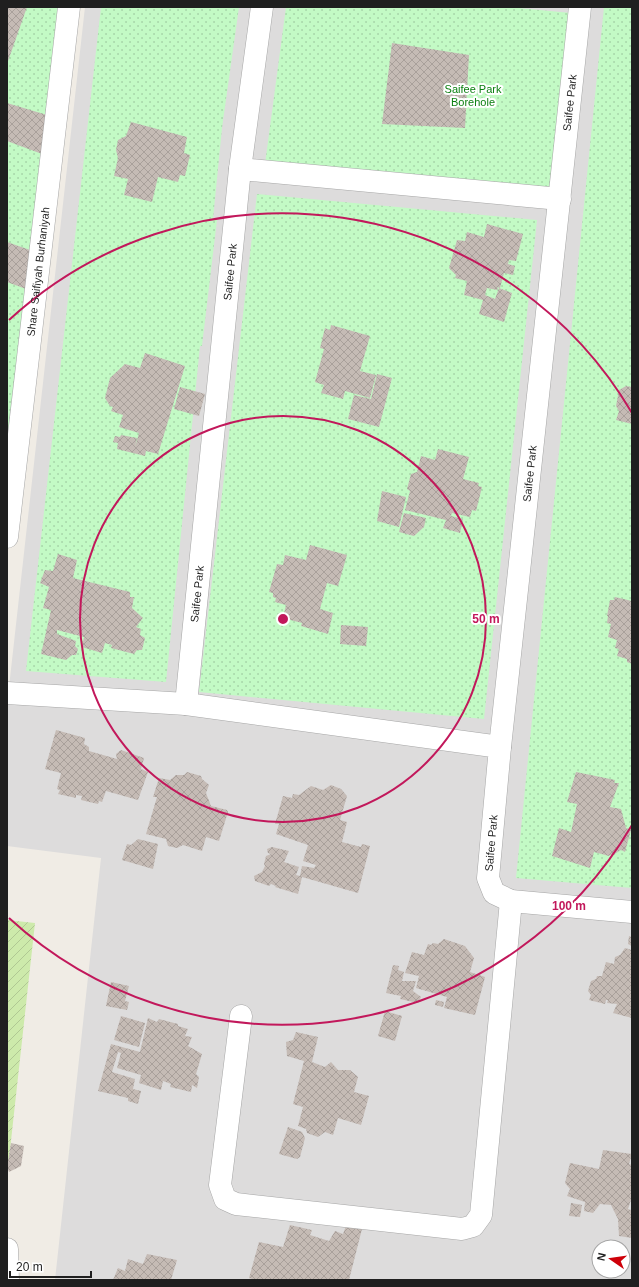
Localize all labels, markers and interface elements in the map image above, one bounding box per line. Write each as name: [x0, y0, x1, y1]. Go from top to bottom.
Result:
street label: Saifee Park: [561, 73, 579, 132]
park label: Saifee Park Borehole: [445, 83, 502, 108]
street label: Share Saifiyah Burhaniyah: [24, 206, 52, 337]
street label: Saifee Park: [221, 243, 239, 301]
street label: Saifee Park: [521, 444, 539, 503]
street label: Saifee Park: [188, 565, 206, 623]
centre of rings: [276, 612, 290, 626]
text: 50 m: [472, 612, 500, 626]
street label: Saifee Park: [483, 814, 499, 872]
text: 100 m: [552, 899, 586, 913]
north arrow: [591, 1239, 631, 1279]
text: N: [595, 1251, 608, 1262]
scale bar: [10, 1253, 91, 1279]
text: 20 m: [16, 1260, 43, 1274]

